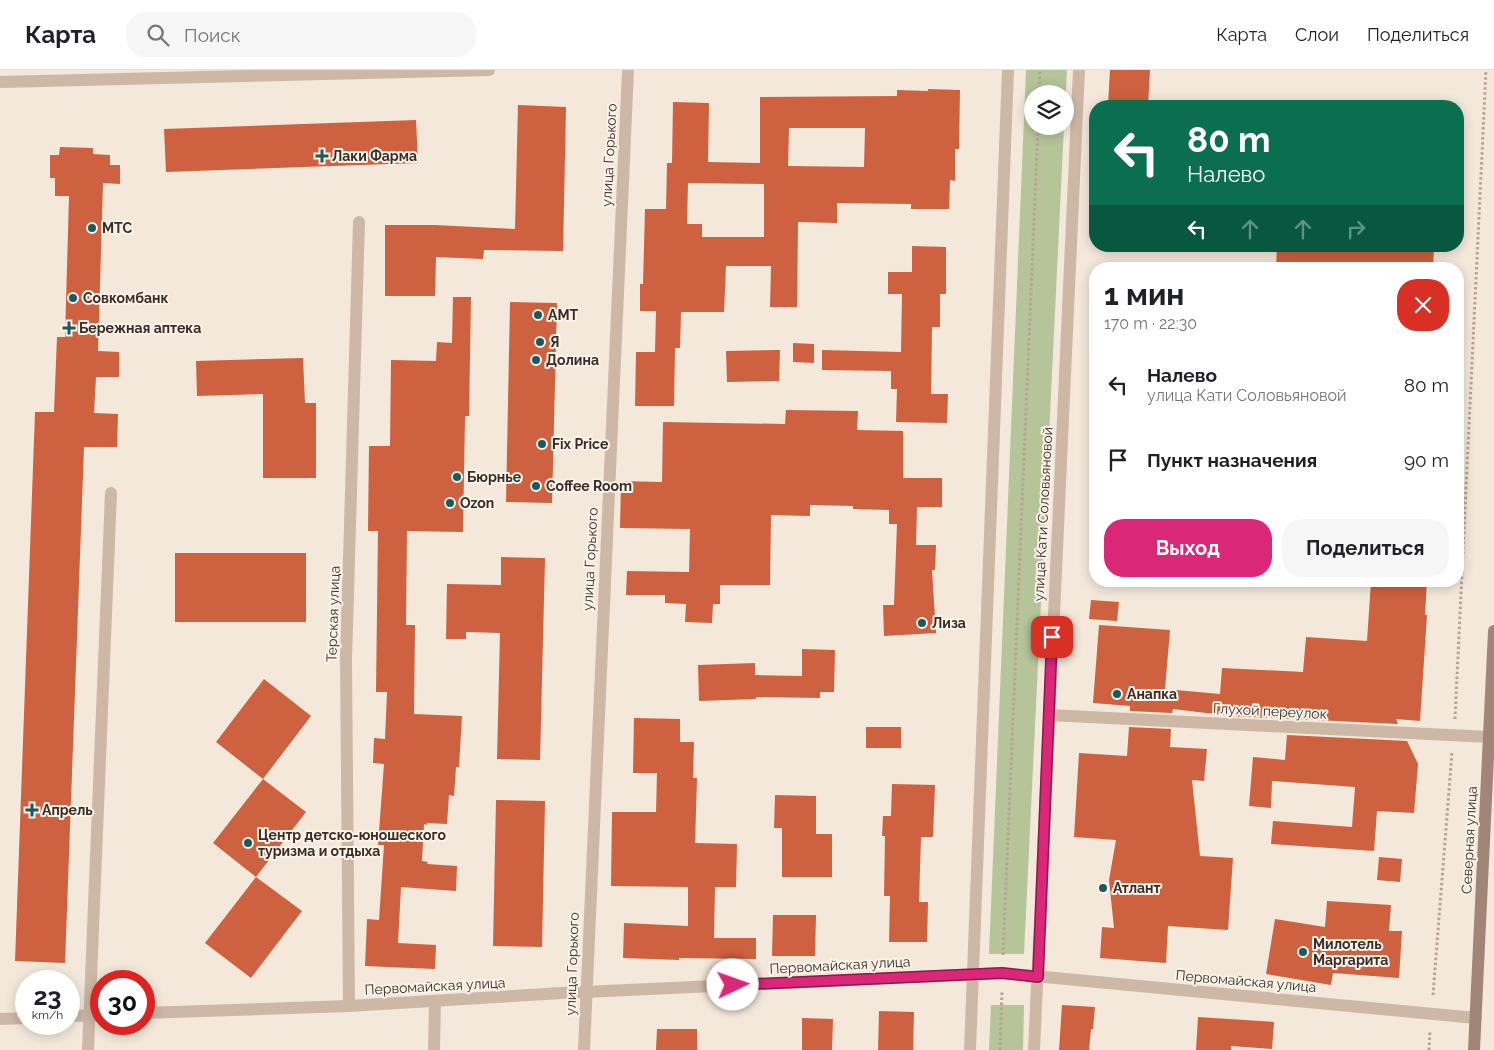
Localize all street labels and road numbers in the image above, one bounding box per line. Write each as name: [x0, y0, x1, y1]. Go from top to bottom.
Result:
street label: улица Горького: [598, 103, 620, 207]
street label: улица Кати Соловьяновой: [1030, 426, 1056, 602]
street label: улица Горького: [579, 507, 601, 611]
street label: Терская улица: [323, 566, 343, 662]
street label: Глухой переулок: [1213, 700, 1327, 722]
street label: Северная улица: [1458, 786, 1480, 894]
street label: улица Горького: [562, 912, 582, 1016]
street label: Первомайская улица: [769, 953, 911, 977]
street label: Первомайская улица: [1175, 967, 1317, 995]
street label: Первомайская улица: [364, 974, 506, 998]

